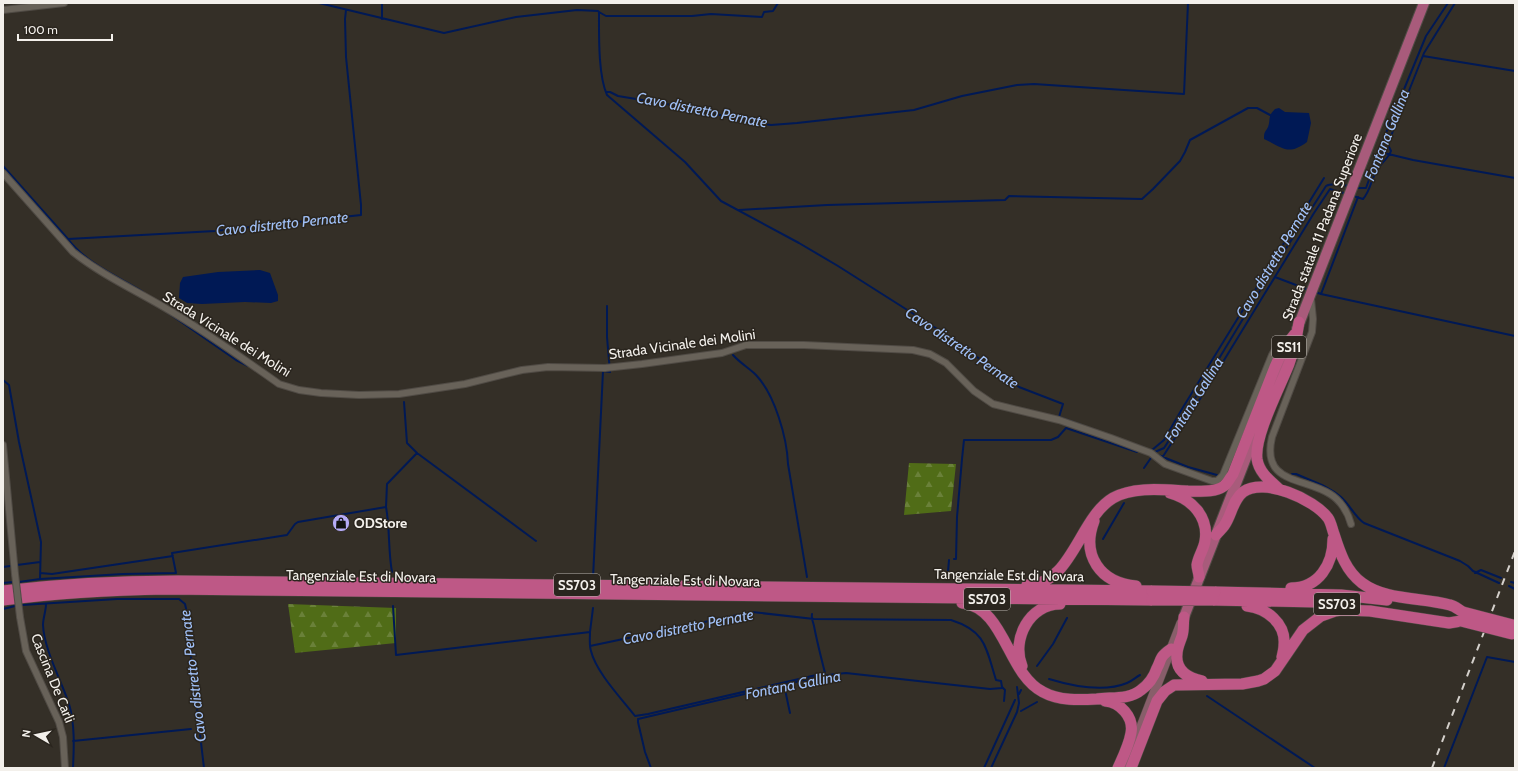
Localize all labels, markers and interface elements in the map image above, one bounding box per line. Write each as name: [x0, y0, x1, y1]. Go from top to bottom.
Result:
scale bar: [18, 16, 112, 42]
text: 100 m: [24, 22, 58, 37]
water label: Fontana Gallina: [1360, 87, 1414, 183]
water label: Cavo distretto Pernate: [635, 88, 769, 132]
street label: Strada statale 11 Padana Superiore: [1278, 131, 1366, 323]
water label: Cavo distretto Pernate: [1232, 198, 1316, 322]
water label: Cavo distretto Pernate: [215, 208, 349, 240]
street label: Strada Vicinale dei Molini: [160, 287, 295, 381]
water label: Cavo distretto Pernate: [902, 303, 1022, 393]
street label: Strada Vicinale dei Molini: [607, 325, 757, 363]
road number: SS11: [1272, 336, 1306, 358]
water label: Fontana Gallina: [1161, 354, 1227, 446]
shop icon: ODStore: [331, 513, 351, 533]
place label: ODStore: [354, 514, 407, 532]
street label: Tangenziale Est di Novara: [934, 565, 1084, 585]
street label: Tangenziale Est di Novara: [286, 566, 436, 586]
street label: Tangenziale Est di Novara: [610, 570, 760, 590]
road number: SS703: [554, 574, 600, 596]
road number: SS703: [964, 588, 1010, 610]
road number: SS703: [1314, 593, 1360, 615]
water label: Cavo distretto Pernate: [621, 605, 755, 649]
water label: Cavo distretto Pernate: [176, 609, 210, 743]
street label: Cascina De Carli: [27, 631, 79, 725]
water label: Fontana Gallina: [744, 667, 842, 703]
north arrow: [16, 715, 56, 755]
text: N: [19, 728, 34, 738]

